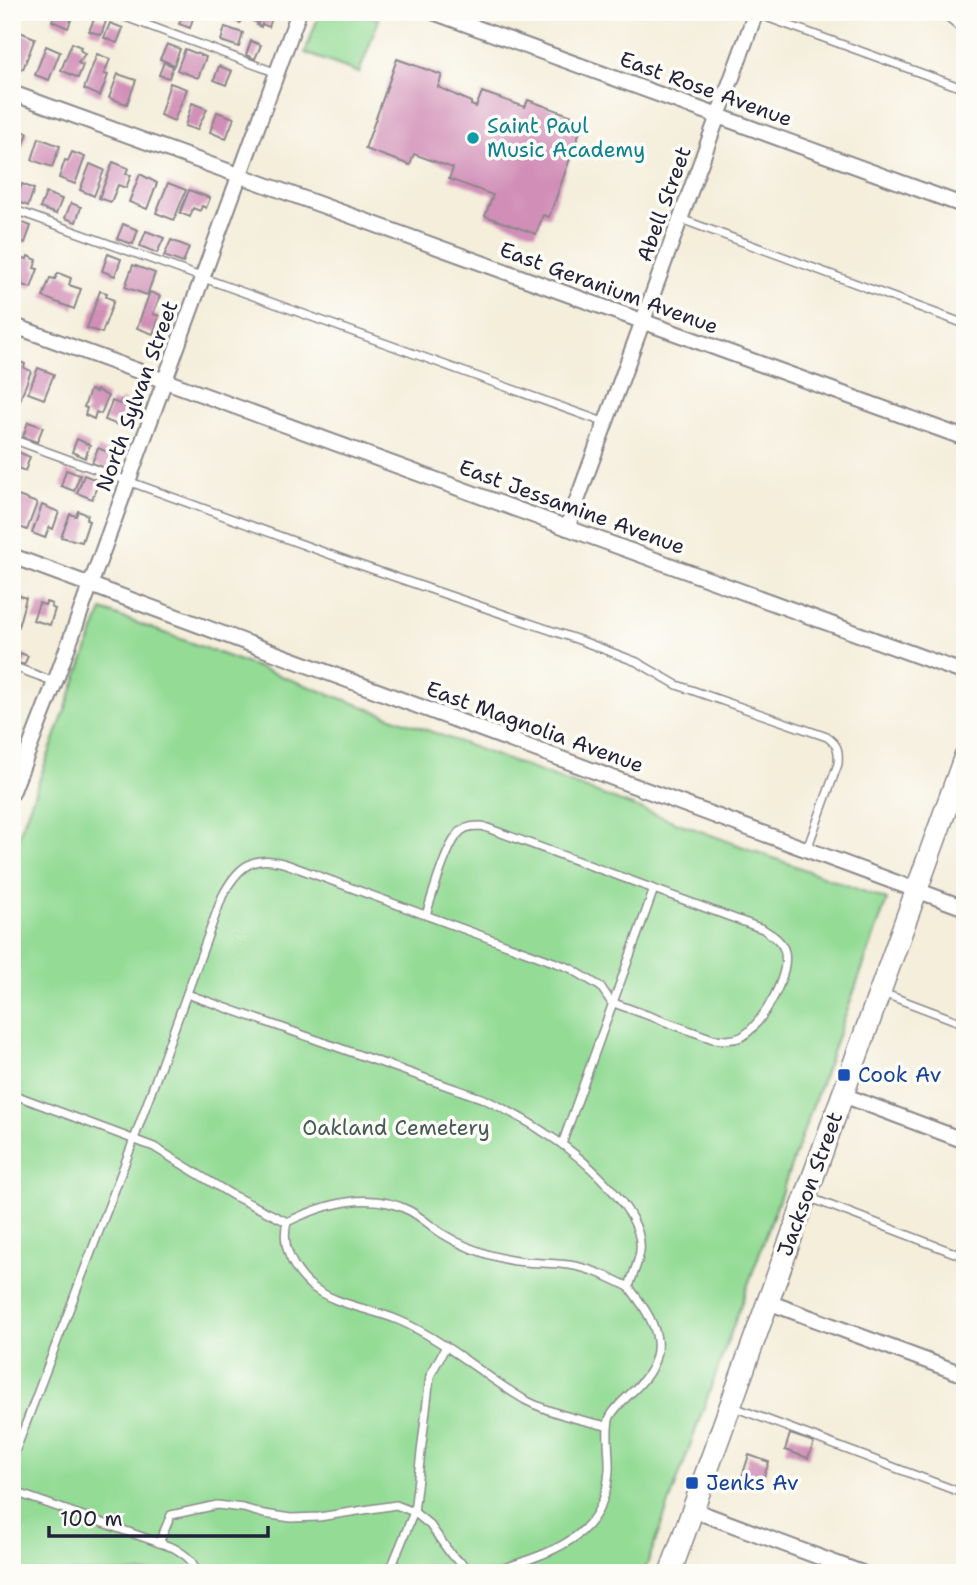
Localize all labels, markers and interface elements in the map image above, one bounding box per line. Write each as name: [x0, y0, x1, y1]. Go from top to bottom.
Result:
street label: East Rose Avenue: [616, 45, 796, 133]
place label: Saint Paul Music Academy: [487, 112, 645, 164]
marker: Saint Paul Music Academy: [465, 130, 481, 146]
street label: Abell Street: [630, 142, 698, 266]
street label: East Geranium Avenue: [496, 235, 722, 341]
street label: North Sylvan Street: [89, 297, 185, 495]
street label: East Jessamine Avenue: [455, 453, 689, 561]
street label: East Magnolia Avenue: [422, 675, 648, 779]
place label: Cook Av: [858, 1061, 942, 1089]
marker: Cook Av: [836, 1067, 852, 1083]
street label: Jackson Street: [771, 1108, 849, 1260]
park label: Oakland Cemetery: [302, 1114, 490, 1142]
place label: Jenks Av: [706, 1469, 799, 1497]
marker: Jenks Av: [684, 1475, 700, 1491]
scale bar: [49, 1494, 268, 1538]
text: 100 m: [60, 1505, 123, 1533]

